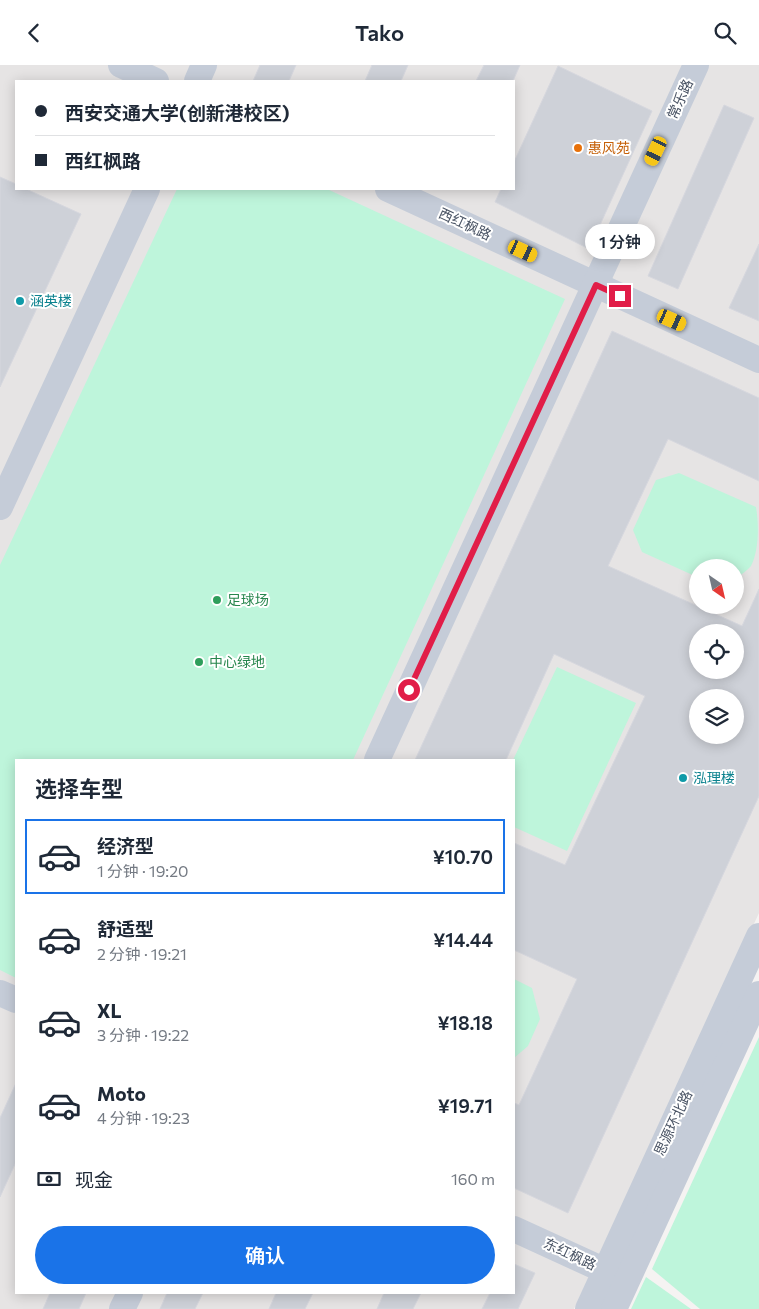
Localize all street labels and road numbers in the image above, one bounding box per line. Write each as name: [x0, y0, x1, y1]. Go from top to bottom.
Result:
street label: 常乐路: [663, 76, 696, 121]
street label: 西红枫路: [436, 204, 494, 243]
street label: 思源环北路: [650, 1087, 695, 1158]
street label: 东红枫路: [541, 1234, 599, 1273]

